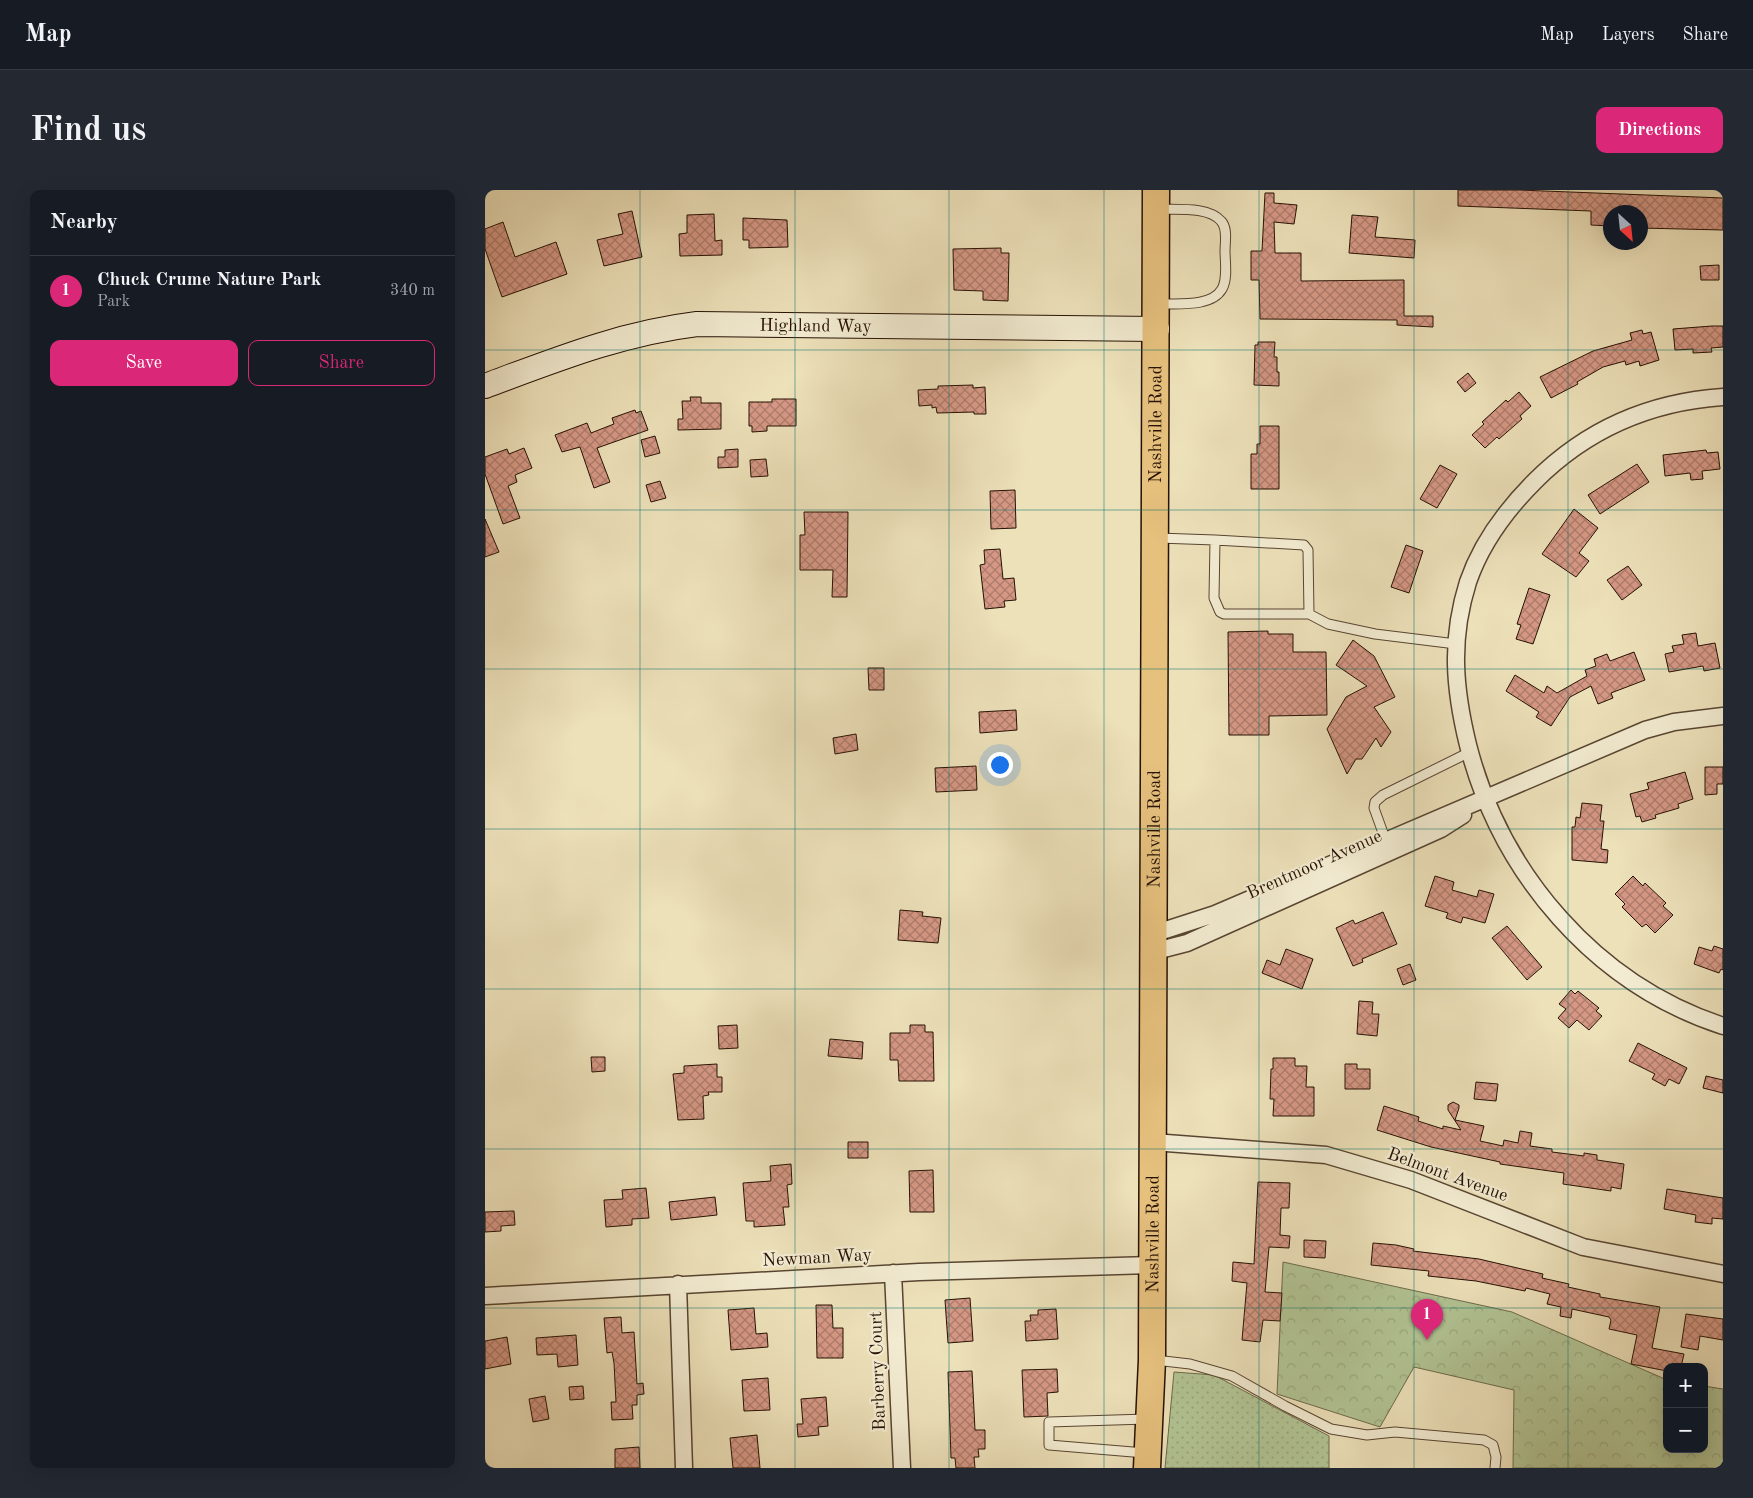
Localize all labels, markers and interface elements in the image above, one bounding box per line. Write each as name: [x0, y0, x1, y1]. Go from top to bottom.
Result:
text: Map: [25, 23, 72, 47]
text: Map: [1540, 26, 1574, 44]
text: Layers: [1602, 26, 1654, 44]
text: Share: [1682, 26, 1728, 44]
button: Directions: [1596, 107, 1723, 153]
text: Find us: [30, 113, 146, 148]
north arrow: [1603, 205, 1648, 250]
text: Nearby: [50, 212, 118, 233]
text: Chuck Crume Nature Park: [97, 271, 321, 290]
text: 1: [61, 283, 71, 299]
text: 340 m: [390, 283, 435, 299]
text: Park: [97, 294, 130, 310]
street label: Highland Way: [759, 317, 872, 336]
button: Save: [50, 340, 238, 386]
button: Share: [248, 340, 435, 386]
street label: Nashville Road: [1147, 365, 1165, 483]
your location: [987, 752, 1013, 778]
street label: Nashville Road: [1146, 770, 1164, 888]
street label: Brentmoor Avenue: [1244, 827, 1385, 903]
street label: Belmont Avenue: [1385, 1145, 1510, 1205]
street label: Nashville Road: [1144, 1175, 1163, 1293]
street label: Newman Way: [762, 1246, 873, 1270]
pin: 1: [1411, 1299, 1443, 1340]
street label: Barberry Court: [867, 1311, 889, 1431]
map controls: [1663, 1363, 1708, 1453]
button: +: [1663, 1363, 1708, 1408]
button: −: [1663, 1408, 1708, 1453]

